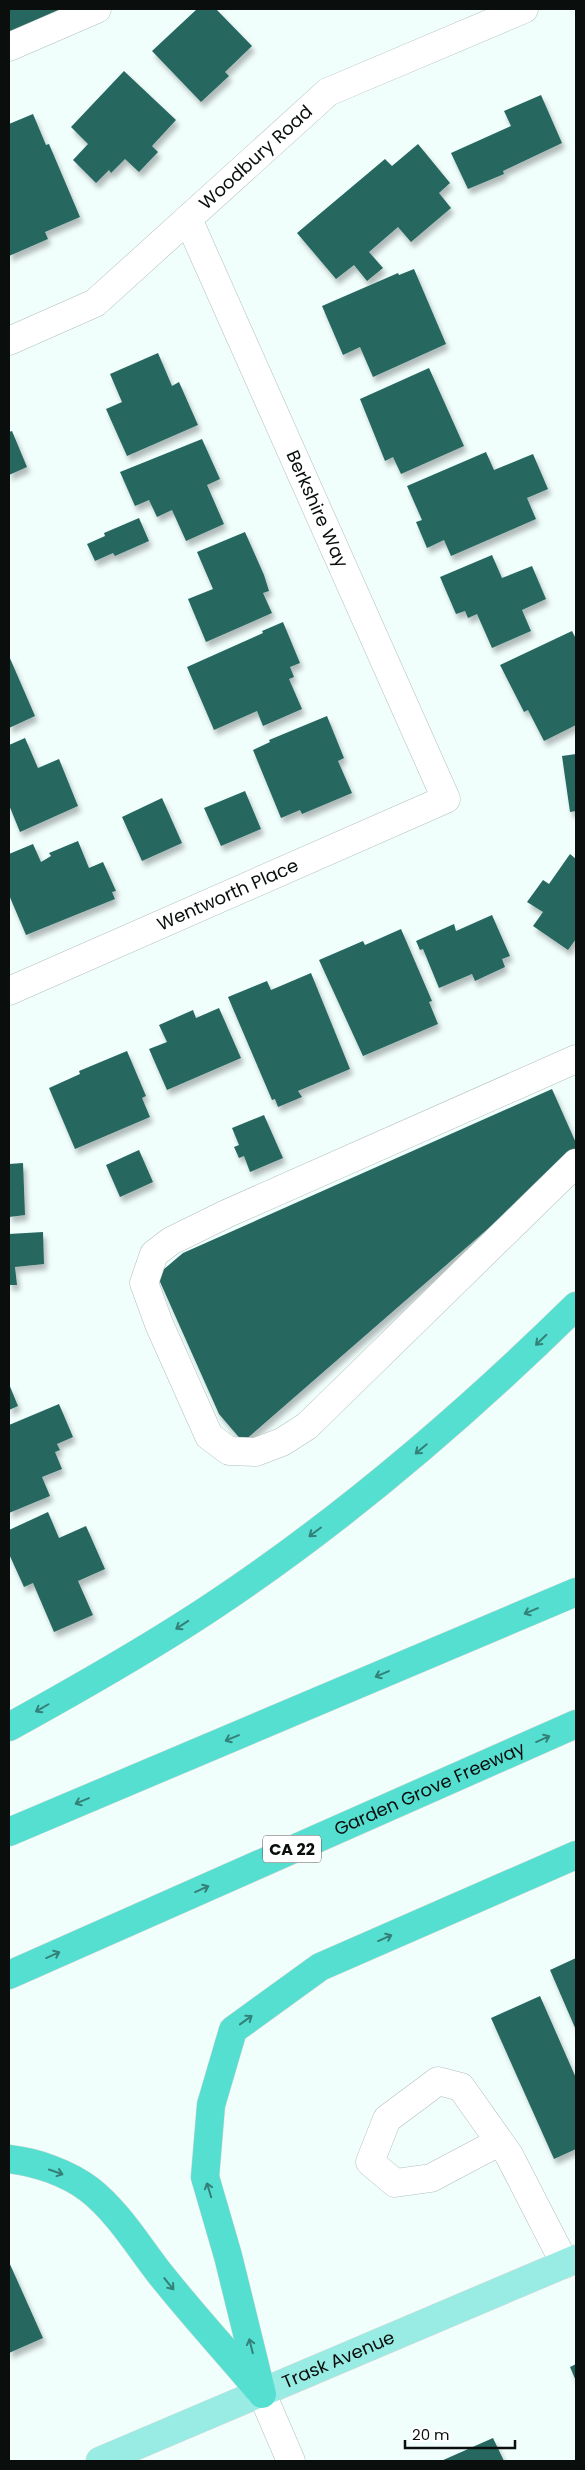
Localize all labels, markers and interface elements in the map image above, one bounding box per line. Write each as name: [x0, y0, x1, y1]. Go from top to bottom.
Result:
street label: Woodbury Road: [193, 99, 318, 215]
street label: Berkshire Way: [280, 446, 355, 571]
street label: Wentworth Place: [153, 852, 302, 936]
one-way arrow: [535, 1334, 547, 1346]
one-way arrow: [414, 1443, 427, 1455]
one-way arrow: [308, 1527, 322, 1537]
one-way arrow: [524, 1607, 539, 1616]
one-way arrow: [175, 1620, 189, 1631]
one-way arrow: [375, 1670, 390, 1680]
one-way arrow: [36, 1704, 50, 1714]
one-way arrow: [225, 1733, 240, 1743]
one-way arrow: [535, 1733, 550, 1743]
street label: Garden Grove Freeway: [330, 1735, 529, 1841]
one-way arrow: [75, 1798, 90, 1807]
road number: CA 22: [263, 1836, 321, 1862]
one-way arrow: [194, 1884, 209, 1894]
one-way arrow: [377, 1933, 392, 1943]
one-way arrow: [45, 1950, 60, 1959]
one-way arrow: [239, 2015, 253, 2025]
one-way arrow: [47, 2167, 63, 2177]
one-way arrow: [203, 2182, 213, 2198]
one-way arrow: [163, 2277, 174, 2290]
street label: Trask Avenue: [278, 2324, 398, 2394]
one-way arrow: [245, 2339, 255, 2355]
scale bar: [405, 2418, 515, 2450]
text: 20 m: [412, 2424, 450, 2445]

